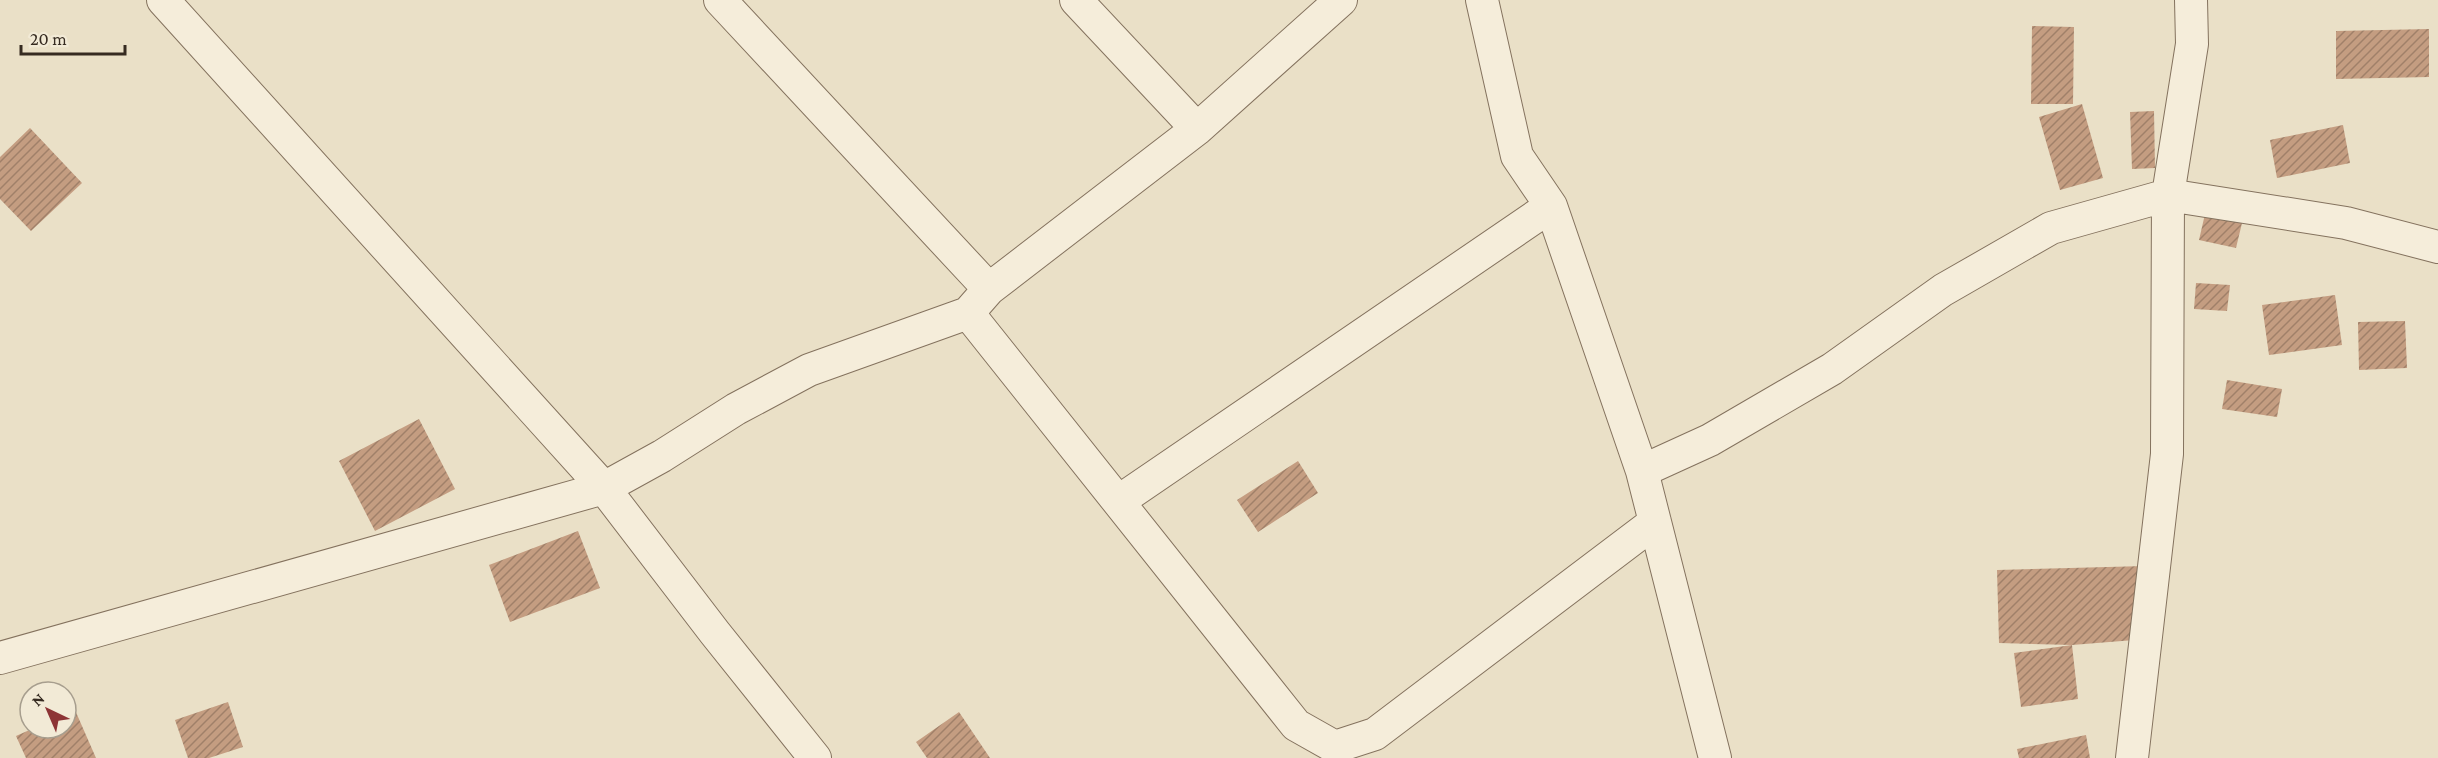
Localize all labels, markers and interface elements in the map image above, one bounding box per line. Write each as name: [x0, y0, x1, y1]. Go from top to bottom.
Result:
scale bar: [21, 18, 124, 56]
text: 20 m: [30, 29, 67, 49]
north arrow: [18, 680, 78, 740]
text: N: [28, 690, 48, 709]

